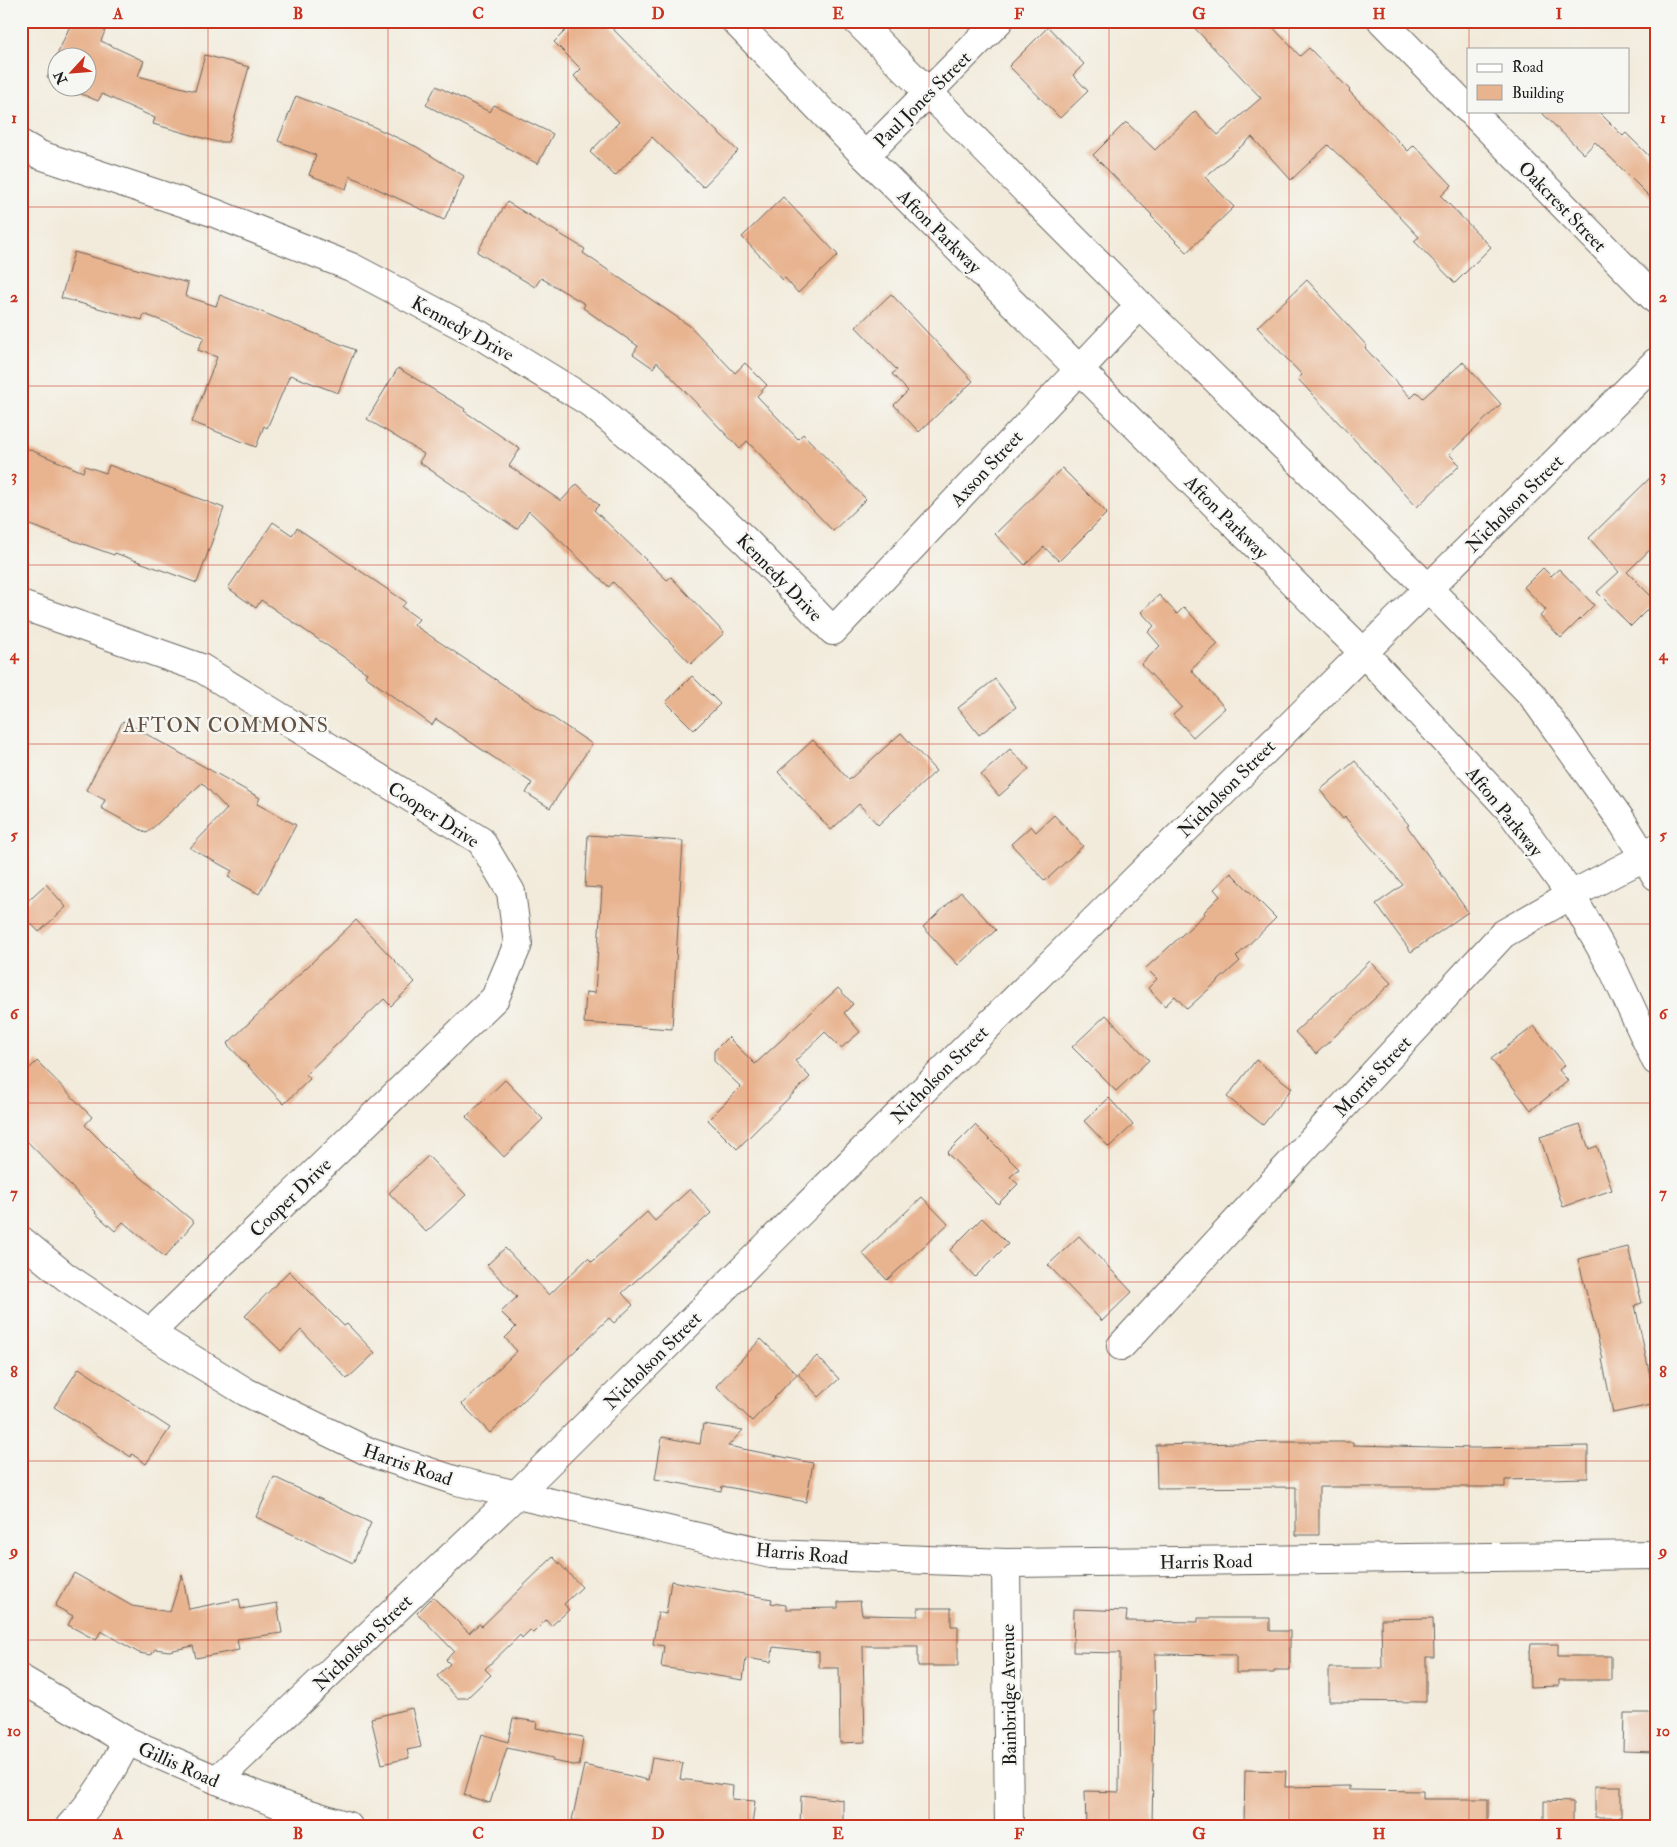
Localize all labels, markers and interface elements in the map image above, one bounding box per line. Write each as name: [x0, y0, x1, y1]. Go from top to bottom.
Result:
text: A: [112, 4, 124, 24]
text: B: [293, 4, 303, 24]
text: C: [472, 4, 484, 24]
text: D: [651, 4, 665, 24]
text: E: [832, 4, 844, 24]
text: F: [1014, 4, 1024, 24]
text: G: [1192, 4, 1206, 24]
text: H: [1372, 4, 1386, 24]
text: I: [1556, 4, 1563, 24]
street label: Paul Jones Street: [869, 46, 976, 153]
north arrow: [48, 48, 98, 98]
legend: [1467, 48, 1630, 112]
text: Road: [1512, 58, 1544, 77]
text: N: [50, 68, 72, 88]
text: Building: [1512, 84, 1564, 103]
text: 1: [11, 108, 17, 128]
text: 1: [1660, 108, 1666, 128]
street label: Oakcrest Street: [1513, 156, 1612, 257]
street label: Afton Parkway: [891, 184, 987, 279]
text: 2: [10, 287, 18, 307]
text: 2: [1659, 287, 1667, 307]
street label: Kennedy Drive: [407, 291, 518, 367]
street label: Axson Street: [945, 425, 1028, 513]
street label: Nicholson Street: [1461, 450, 1569, 558]
text: 3: [11, 466, 17, 486]
text: 3: [1660, 466, 1666, 486]
street label: Afton Parkway: [1178, 470, 1274, 565]
street label: Kennedy Drive: [731, 528, 827, 627]
text: 4: [9, 645, 20, 665]
text: 4: [1658, 645, 1669, 665]
district label: AFTON COMMONS: [122, 713, 329, 738]
street label: Nicholson Street: [1173, 735, 1281, 843]
street label: Afton Parkway: [1460, 761, 1548, 862]
street label: Cooper Drive: [383, 776, 484, 854]
text: 5: [10, 825, 18, 845]
text: 5: [1659, 825, 1667, 845]
text: 6: [10, 1004, 20, 1024]
text: 6: [1659, 1004, 1669, 1024]
street label: Nicholson Street: [886, 1021, 994, 1129]
street label: Morris Street: [1329, 1031, 1417, 1122]
street label: Cooper Drive: [245, 1153, 337, 1243]
text: 7: [10, 1183, 18, 1203]
text: 7: [1659, 1183, 1667, 1203]
street label: Nicholson Street: [599, 1307, 707, 1415]
text: 8: [10, 1362, 18, 1382]
text: 8: [1659, 1362, 1667, 1382]
street label: Harris Road: [360, 1438, 456, 1492]
street label: Harris Road: [755, 1538, 850, 1570]
text: 9: [8, 1541, 18, 1561]
text: 9: [1657, 1541, 1667, 1561]
street label: Harris Road: [1159, 1549, 1253, 1575]
street label: Nicholson Street: [308, 1589, 417, 1696]
street label: Bainbridge Avenue: [996, 1624, 1022, 1766]
text: 10: [7, 1721, 21, 1741]
text: 10: [1656, 1721, 1670, 1741]
street label: Gillis Road: [134, 1736, 223, 1794]
text: A: [112, 1824, 124, 1844]
text: B: [293, 1824, 303, 1844]
text: C: [472, 1824, 484, 1844]
text: D: [651, 1824, 665, 1844]
text: E: [832, 1824, 844, 1844]
text: F: [1014, 1824, 1024, 1844]
text: G: [1192, 1824, 1206, 1844]
text: H: [1372, 1824, 1386, 1844]
text: I: [1556, 1824, 1563, 1844]

